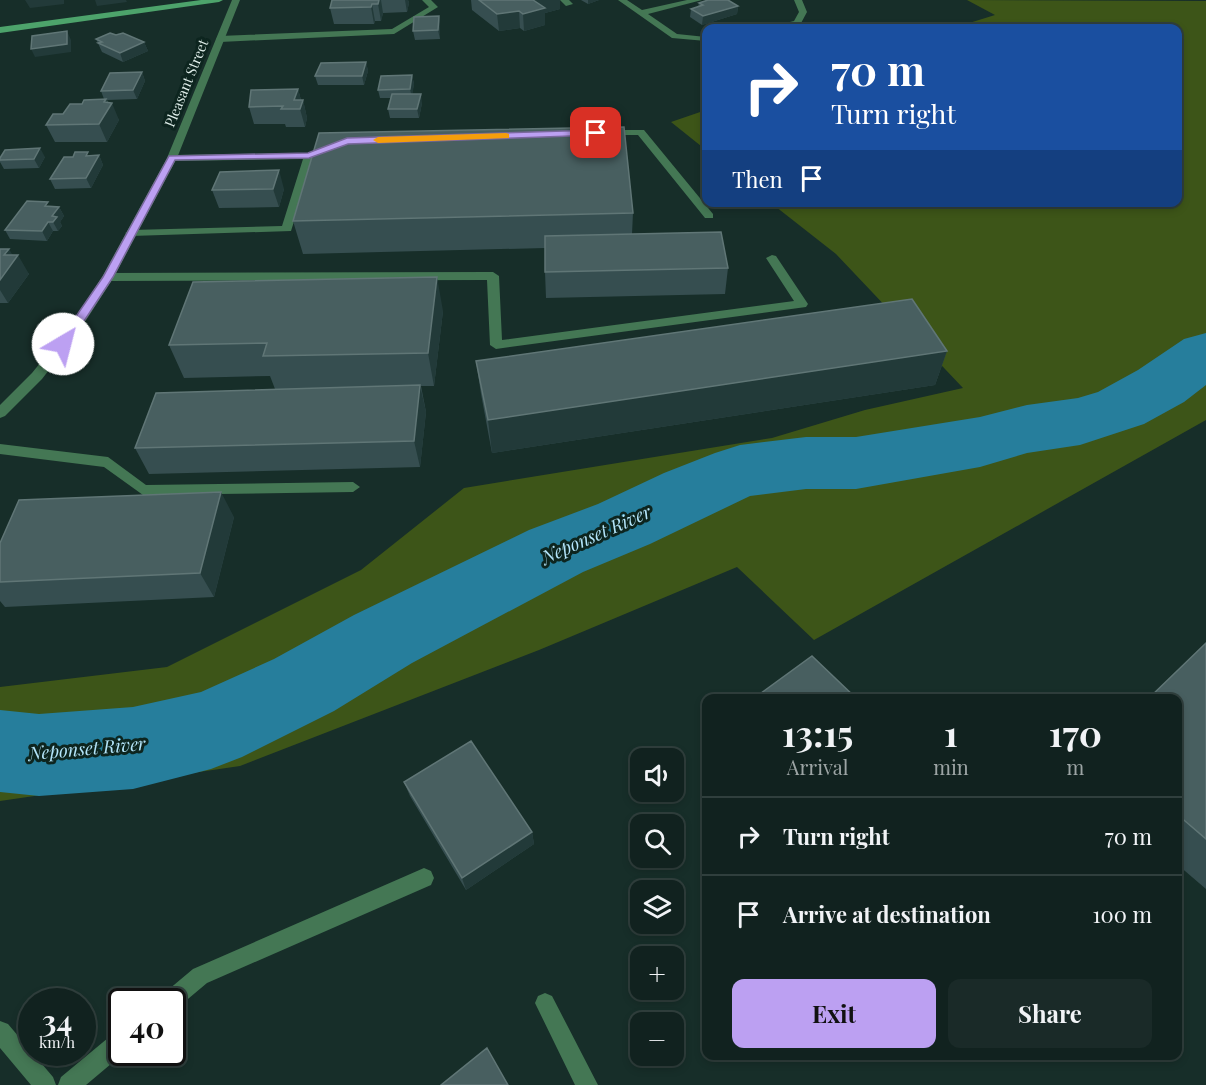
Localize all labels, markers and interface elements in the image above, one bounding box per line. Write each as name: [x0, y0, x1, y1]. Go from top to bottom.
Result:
street label: Pleasant Street: [160, 35, 213, 130]
text: 70 m: [831, 41, 925, 97]
icon: right: [732, 48, 810, 126]
text: Turn right: [831, 95, 956, 131]
pin: [570, 107, 621, 158]
icon: arrive: [579, 116, 612, 149]
icon: arrive: [795, 162, 828, 195]
text: Then: [732, 164, 783, 194]
position arrow: [31, 312, 95, 376]
water label: Neponset River: [536, 499, 656, 570]
text: 13:15: [782, 708, 853, 756]
text: 1: [944, 708, 958, 756]
text: 170: [1049, 708, 1102, 756]
water label: Neponset River: [26, 731, 148, 765]
map controls: [630, 748, 684, 1066]
button: sound: [630, 748, 684, 802]
text: Arrival: [787, 753, 848, 780]
text: min: [933, 753, 969, 780]
text: m: [1067, 753, 1084, 780]
button: search: [630, 814, 684, 868]
icon: right: [732, 820, 765, 853]
text: Turn right: [783, 821, 889, 851]
text: 70 m: [1105, 821, 1152, 851]
button: layers: [630, 880, 684, 934]
icon: arrive: [732, 898, 765, 931]
text: Arrive at destination: [783, 899, 991, 929]
text: 100 m: [1092, 899, 1152, 929]
button: +: [630, 946, 684, 1000]
button: Exit: [732, 979, 936, 1048]
button: Share: [948, 979, 1152, 1048]
speed limit sign: 40: [108, 988, 186, 1066]
text: 34: [42, 1000, 72, 1040]
button: −: [630, 1012, 684, 1066]
text: km/h: [39, 1032, 75, 1052]

